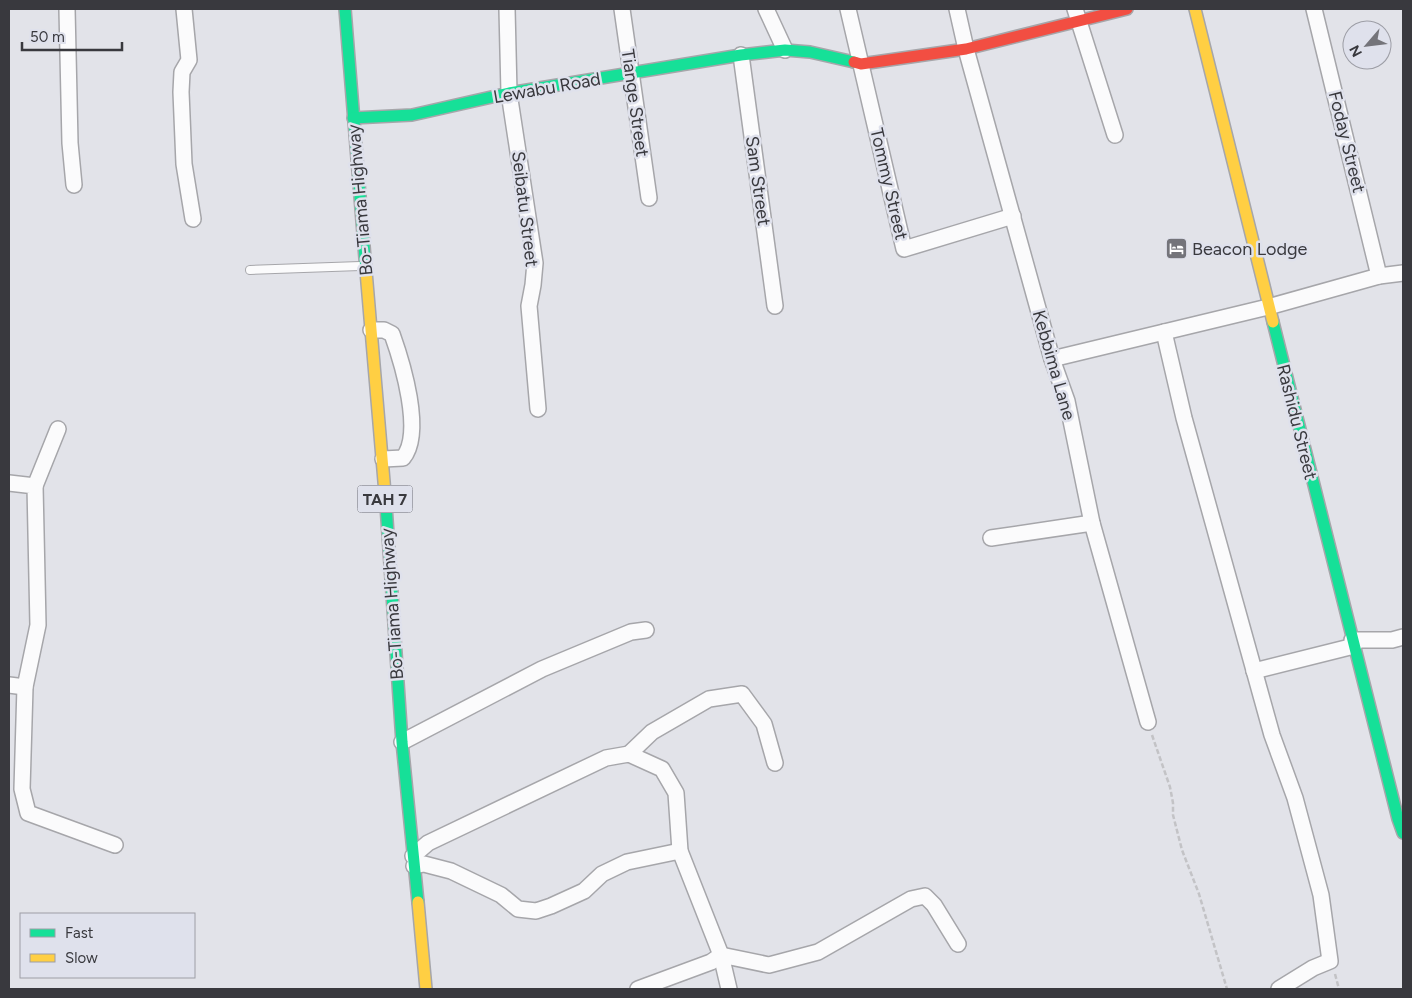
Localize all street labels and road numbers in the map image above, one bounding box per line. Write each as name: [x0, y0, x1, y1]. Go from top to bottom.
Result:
street label: Tiange Street: [617, 48, 653, 158]
street label: Lewabu Road: [492, 68, 602, 108]
street label: Foday Street: [1324, 89, 1370, 195]
street label: Bo-Tiama Highway: [342, 123, 378, 277]
street label: Tommy Street: [865, 126, 913, 242]
street label: Sam Street: [741, 135, 775, 227]
street label: Seibatu Street: [507, 150, 543, 268]
street label: Kebbima Lane: [1028, 308, 1080, 423]
street label: Rashidu Street: [1272, 362, 1322, 482]
road number: TAH 7: [358, 486, 412, 512]
street label: Bo-Tiama Highway: [376, 527, 408, 680]

